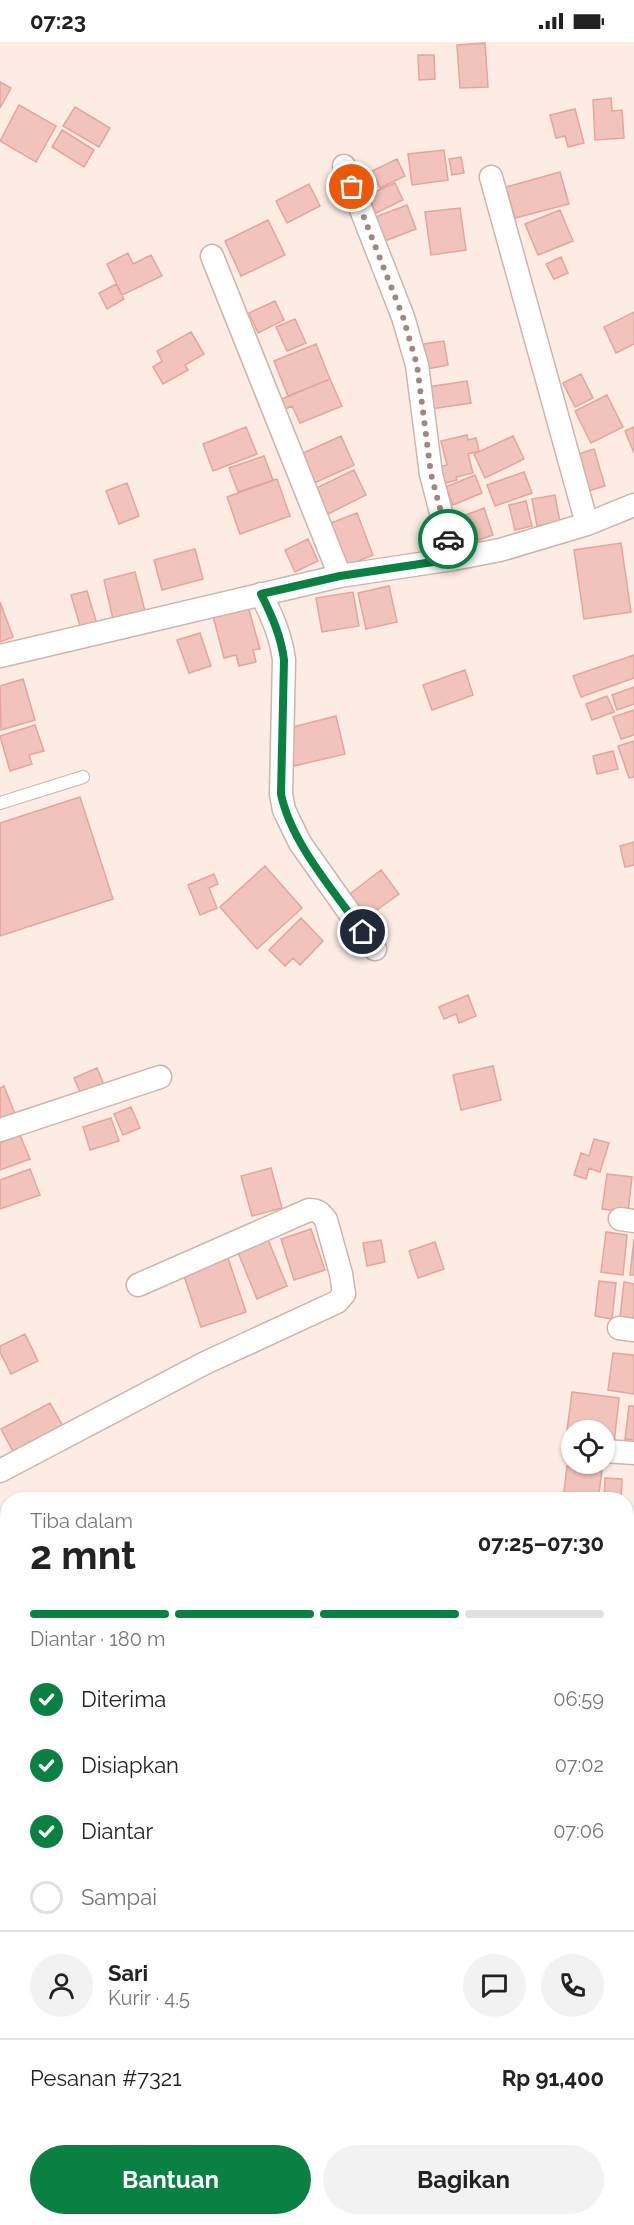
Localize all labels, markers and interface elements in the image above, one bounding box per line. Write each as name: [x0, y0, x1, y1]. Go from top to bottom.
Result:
text: 07:23: [30, 8, 86, 34]
pin: [326, 161, 377, 212]
icon: bag: [335, 170, 368, 203]
courier: [418, 509, 478, 569]
icon: car: [432, 523, 465, 556]
pin: [337, 906, 388, 957]
icon: home: [346, 915, 379, 948]
map controls: [561, 1420, 615, 1474]
button: locate: [561, 1420, 615, 1474]
text: Tiba dalam: [30, 1509, 133, 1533]
text: 07:25–07:30: [478, 1530, 604, 1556]
text: 2 mnt: [30, 1532, 136, 1578]
text: Diantar · 180 m: [30, 1627, 165, 1651]
icon: check: [30, 1683, 63, 1716]
text: Diterima: [81, 1686, 166, 1712]
text: 06:59: [553, 1687, 604, 1711]
icon: check: [30, 1749, 63, 1782]
text: Disiapkan: [81, 1752, 179, 1778]
text: 07:02: [555, 1753, 604, 1777]
icon: check: [30, 1815, 63, 1848]
text: Diantar: [81, 1818, 153, 1844]
text: 07:06: [553, 1819, 604, 1843]
text: Sampai: [81, 1884, 157, 1910]
button: person: [30, 1954, 93, 2017]
button: chat: [463, 1954, 526, 2017]
button: phone: [541, 1954, 604, 2017]
text: Sari: [108, 1960, 148, 1986]
text: Kurir · 4.5: [108, 1986, 190, 2010]
text: Pesanan #7321: [30, 2065, 182, 2091]
text: Rp 91,400: [502, 2065, 604, 2091]
button: Bantuan: [30, 2145, 311, 2214]
button: Bagikan: [323, 2145, 604, 2214]

